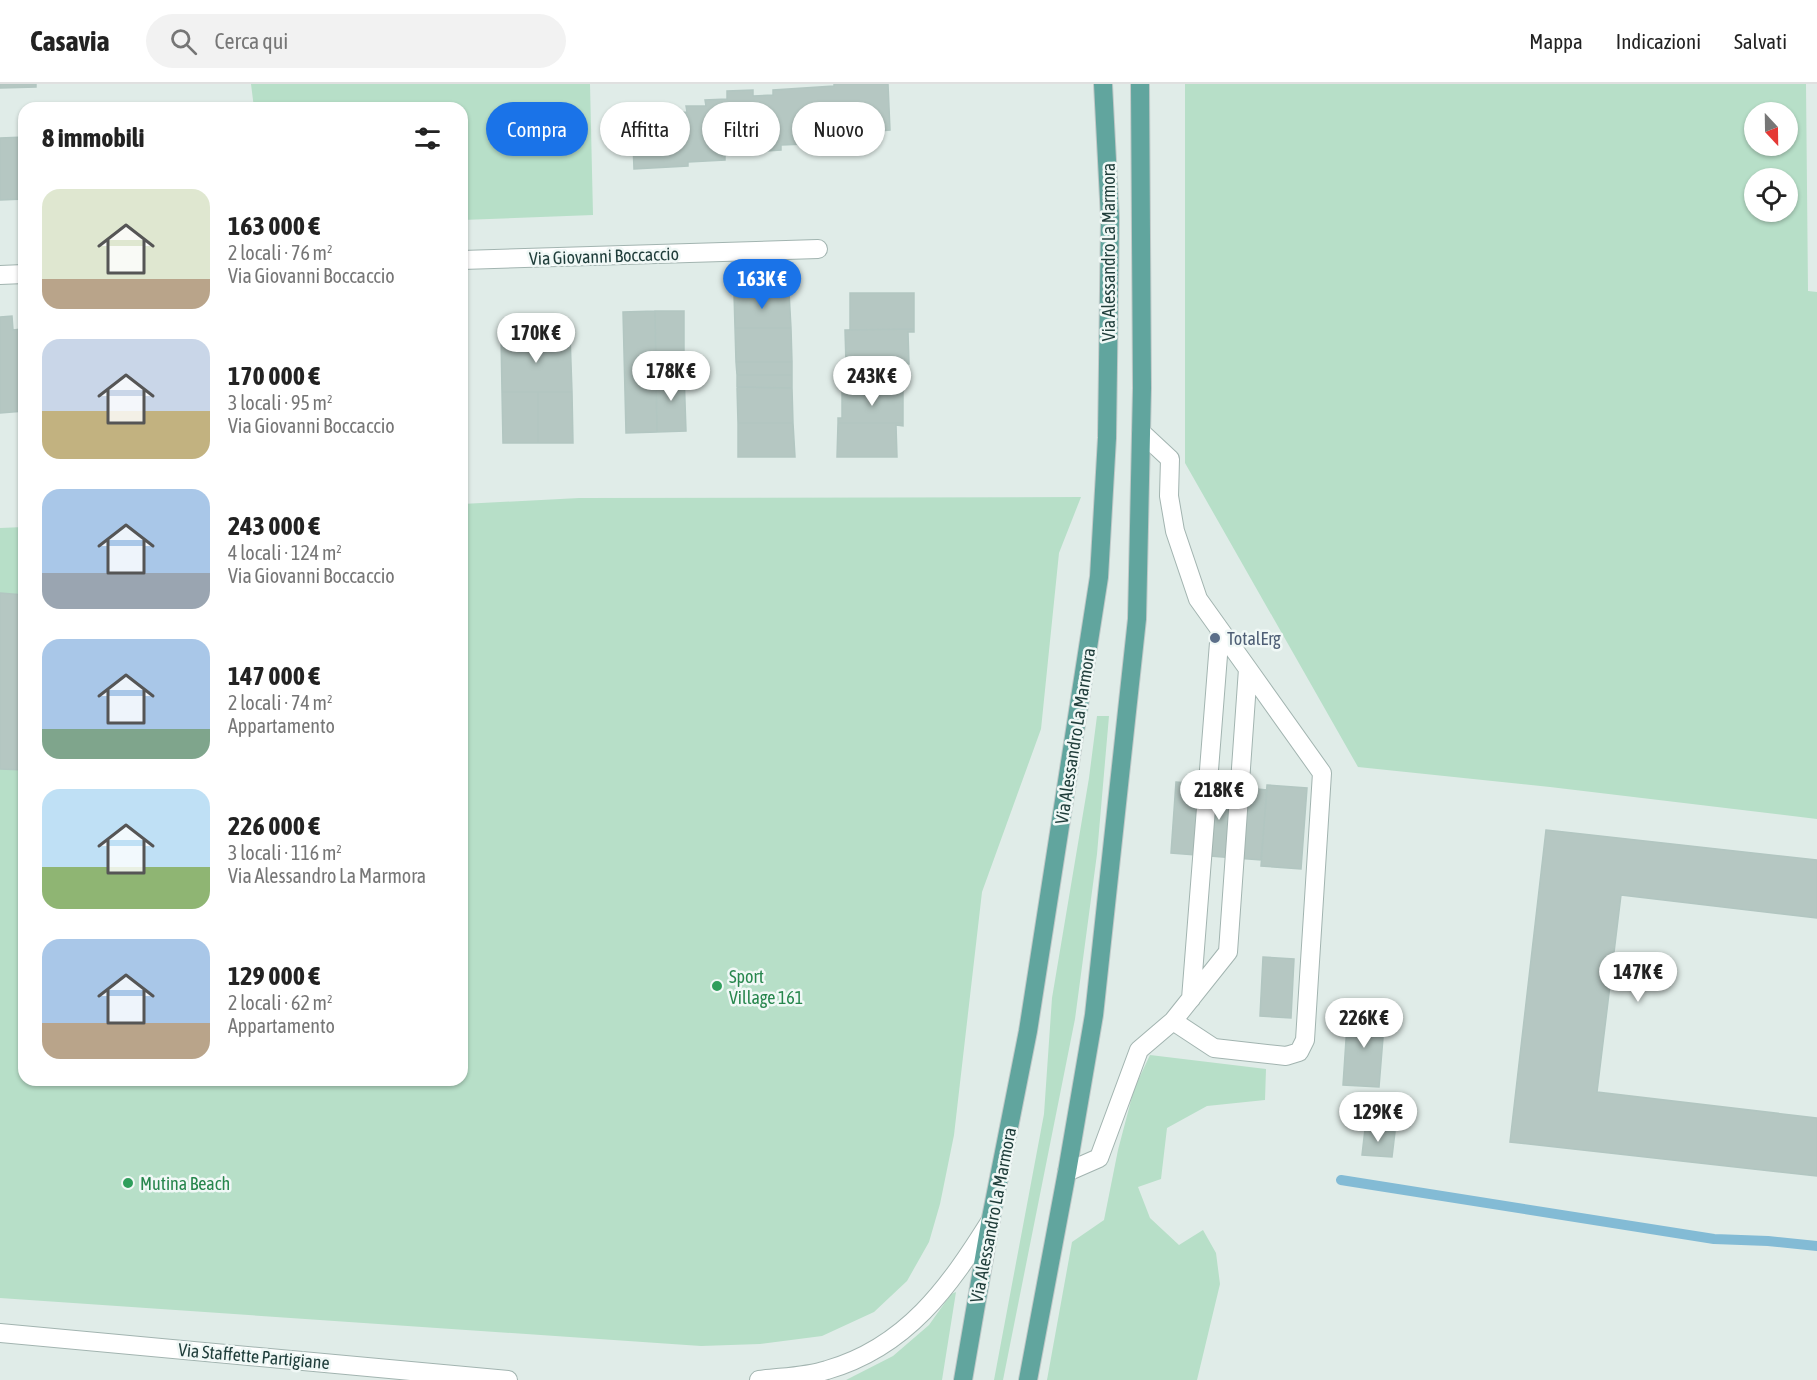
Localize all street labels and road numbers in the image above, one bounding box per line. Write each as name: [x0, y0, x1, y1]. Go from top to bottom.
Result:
street label: Via Alessandro La Marmora: [1098, 163, 1119, 341]
street label: Via Giovanni Boccaccio: [529, 243, 679, 269]
street label: Via Alessandro La Marmora: [1051, 646, 1099, 826]
street label: Via Alessandro La Marmora: [966, 1126, 1020, 1304]
street label: Via Staffette Partigiane: [177, 1339, 331, 1373]

